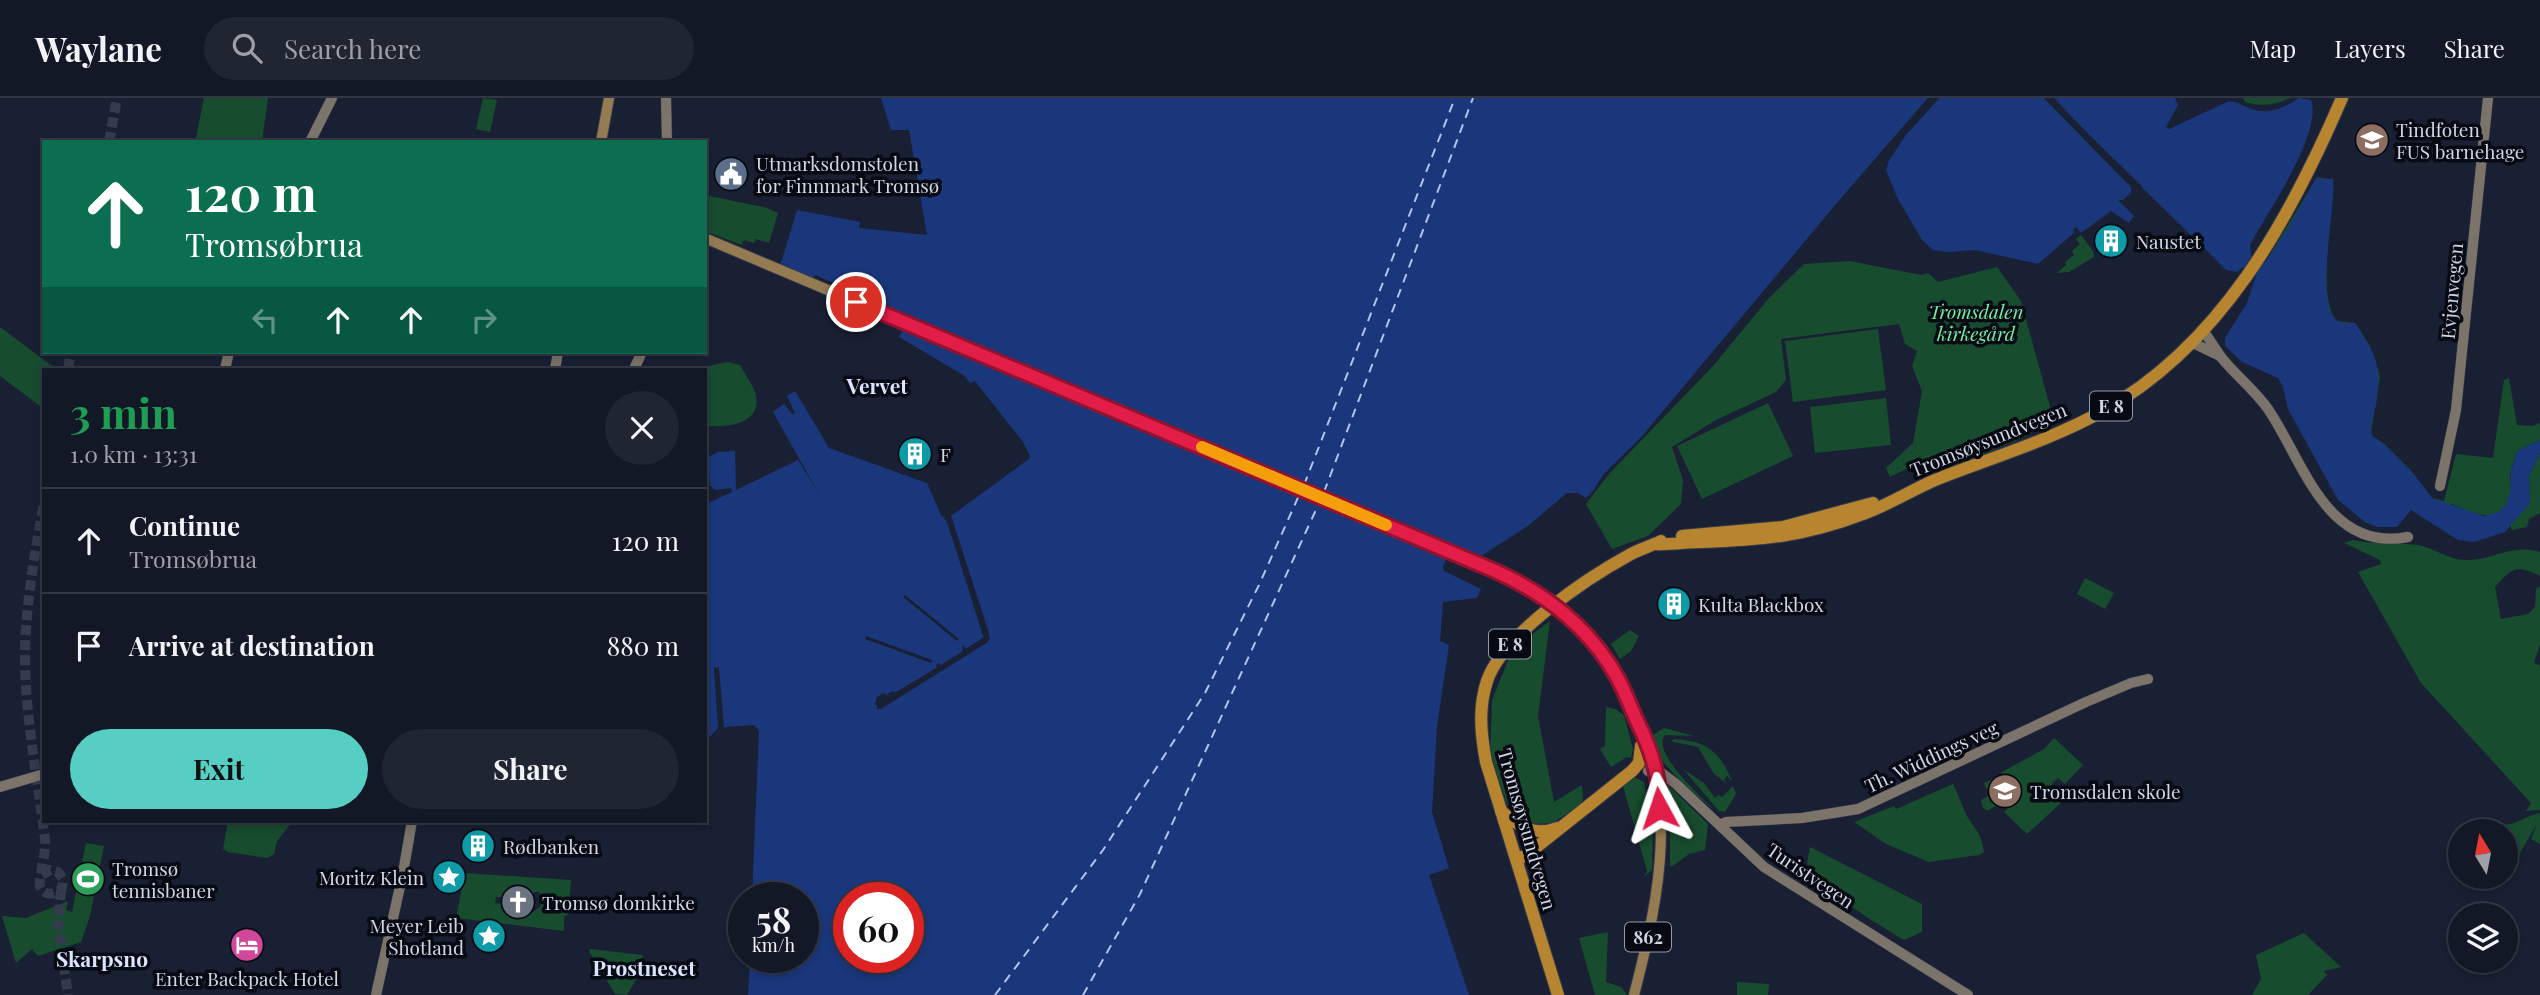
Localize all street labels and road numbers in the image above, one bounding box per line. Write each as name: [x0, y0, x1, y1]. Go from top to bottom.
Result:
street label: Evjenvegen: [2434, 241, 2468, 340]
road number: E 8: [2090, 392, 2132, 420]
street label: Tromsøysundvegen: [1906, 395, 2071, 482]
road number: E 8: [1489, 630, 1531, 658]
street label: Th. Widdings veg: [1860, 714, 2002, 798]
street label: Tromsøysundvegen: [1493, 745, 1564, 913]
street label: Turistvegen: [1762, 836, 1860, 914]
road number: 862: [1625, 922, 1671, 952]

